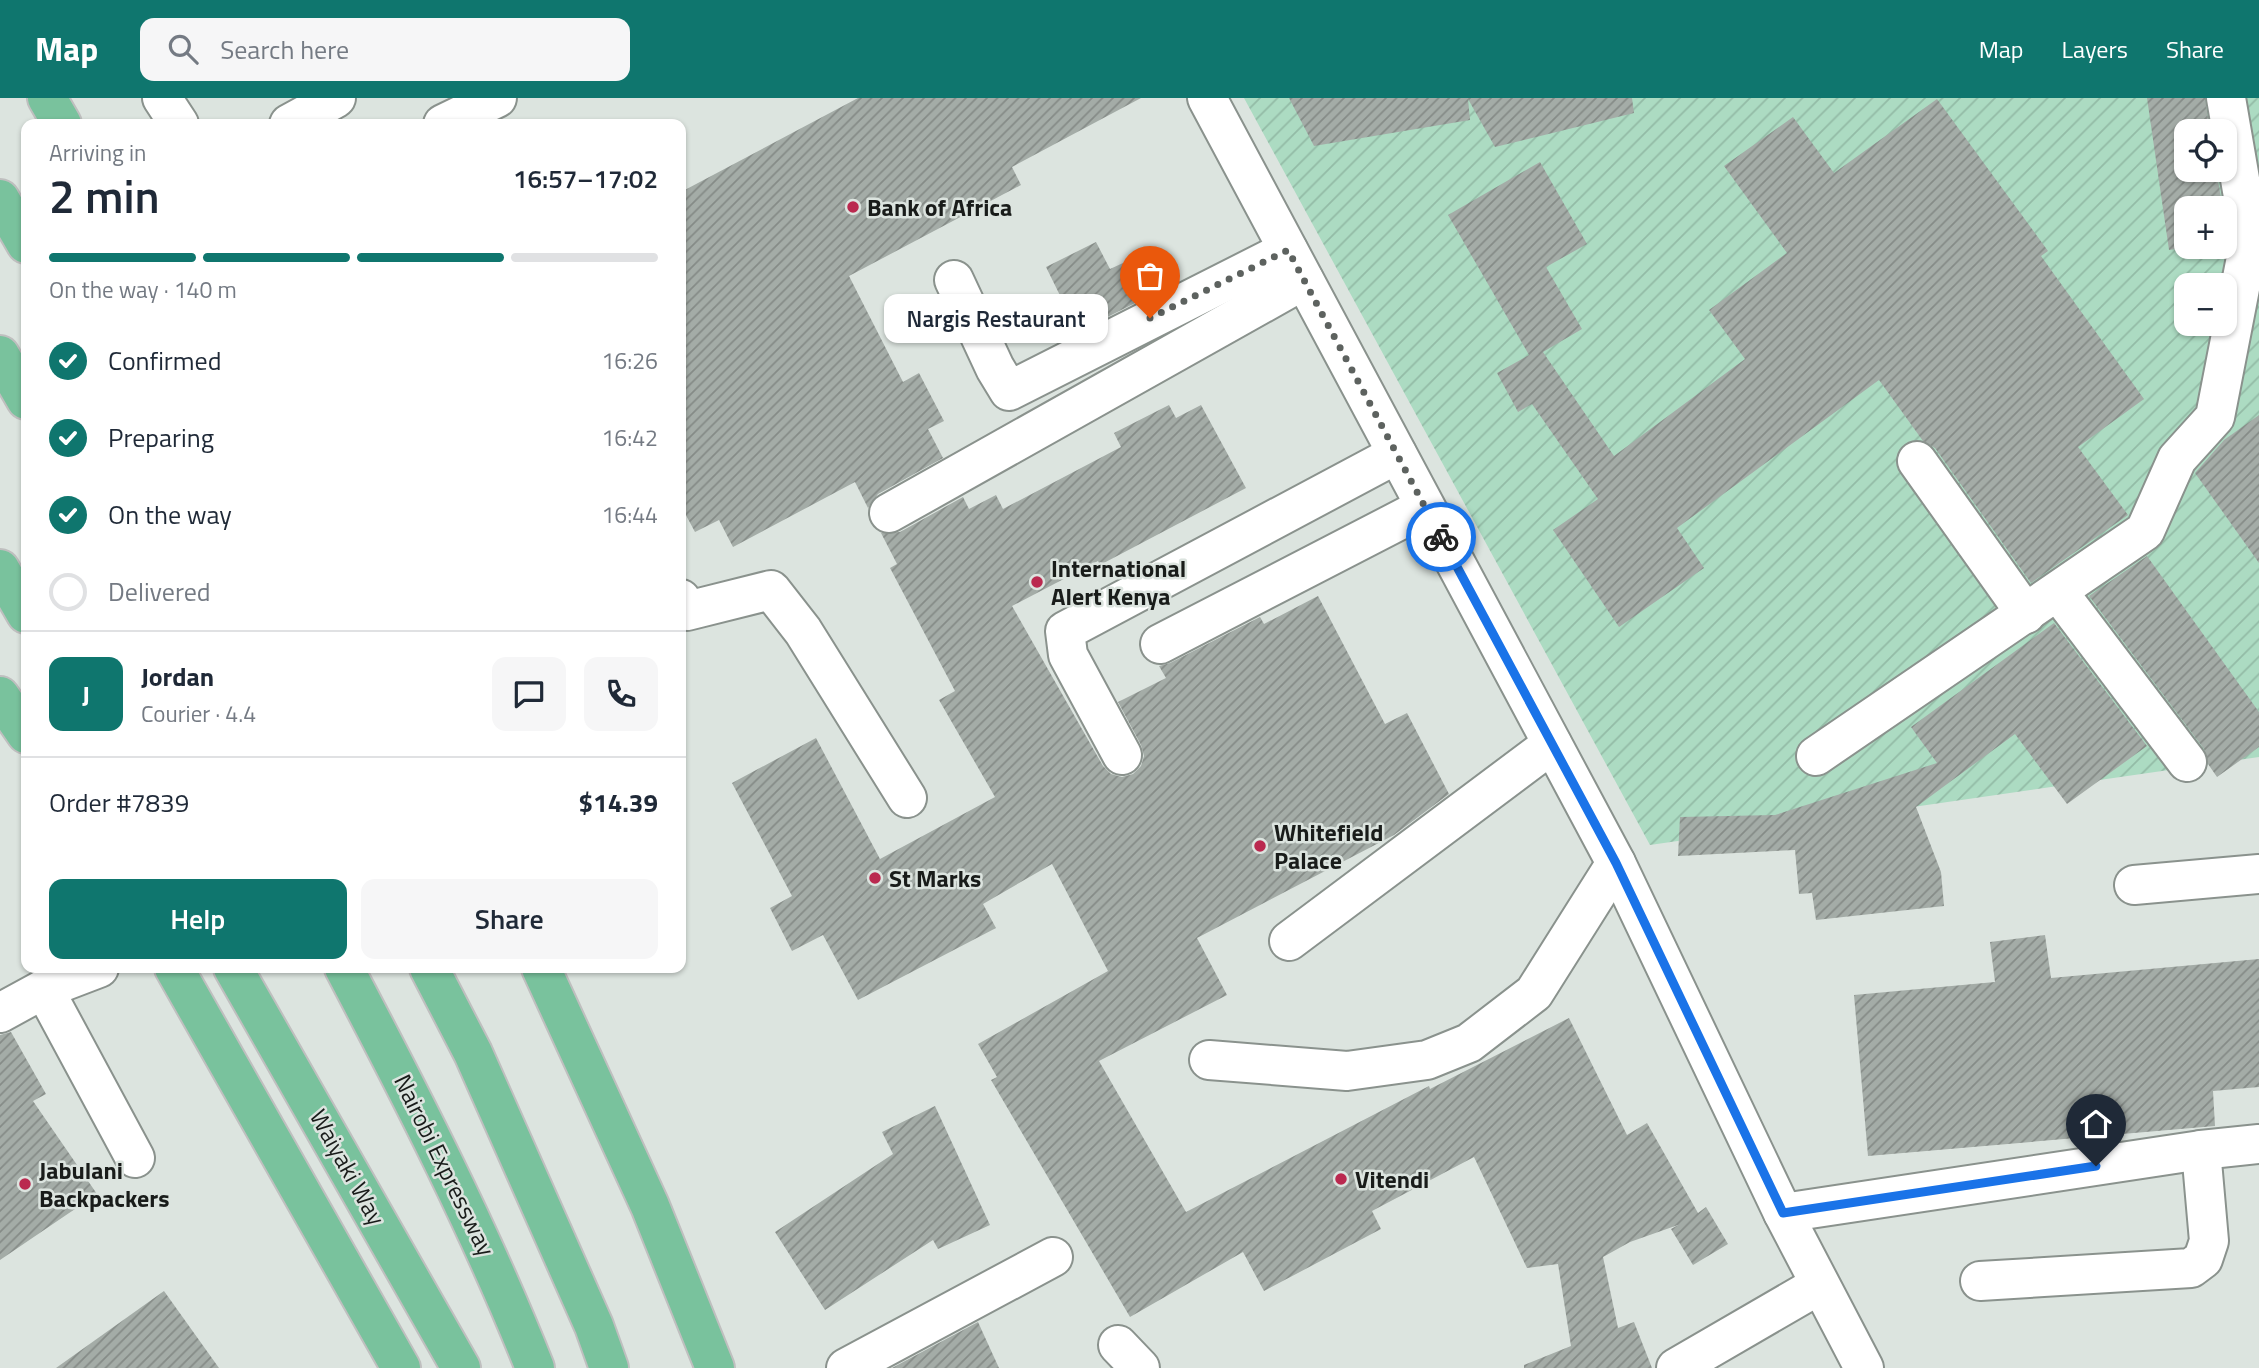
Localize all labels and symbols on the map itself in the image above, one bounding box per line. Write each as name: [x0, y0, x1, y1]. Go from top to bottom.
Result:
place label: Bank of Africa: [867, 189, 1012, 225]
marker: Bank of Africa: [845, 199, 861, 215]
pin: [1120, 246, 1180, 318]
callout: Nargis Restaurant: [884, 294, 1108, 342]
courier: [1406, 502, 1476, 572]
place label: International Alert Kenya: [1051, 550, 1186, 614]
marker: International Alert Kenya: [1029, 574, 1045, 590]
place label: Whitefield Palace: [1274, 814, 1383, 878]
marker: Whitefield Palace: [1252, 838, 1268, 854]
place label: St Marks: [889, 860, 981, 896]
marker: St Marks: [867, 870, 883, 886]
street label: Nairobi Expressway: [385, 1068, 505, 1262]
pin: [2066, 1094, 2126, 1166]
street label: Waiyaki Way: [301, 1102, 395, 1232]
place label: Jabulani Backpackers: [39, 1152, 170, 1216]
place label: Vitendi: [1355, 1161, 1429, 1197]
marker: Vitendi: [1333, 1171, 1349, 1187]
marker: Jabulani Backpackers: [17, 1176, 33, 1192]

